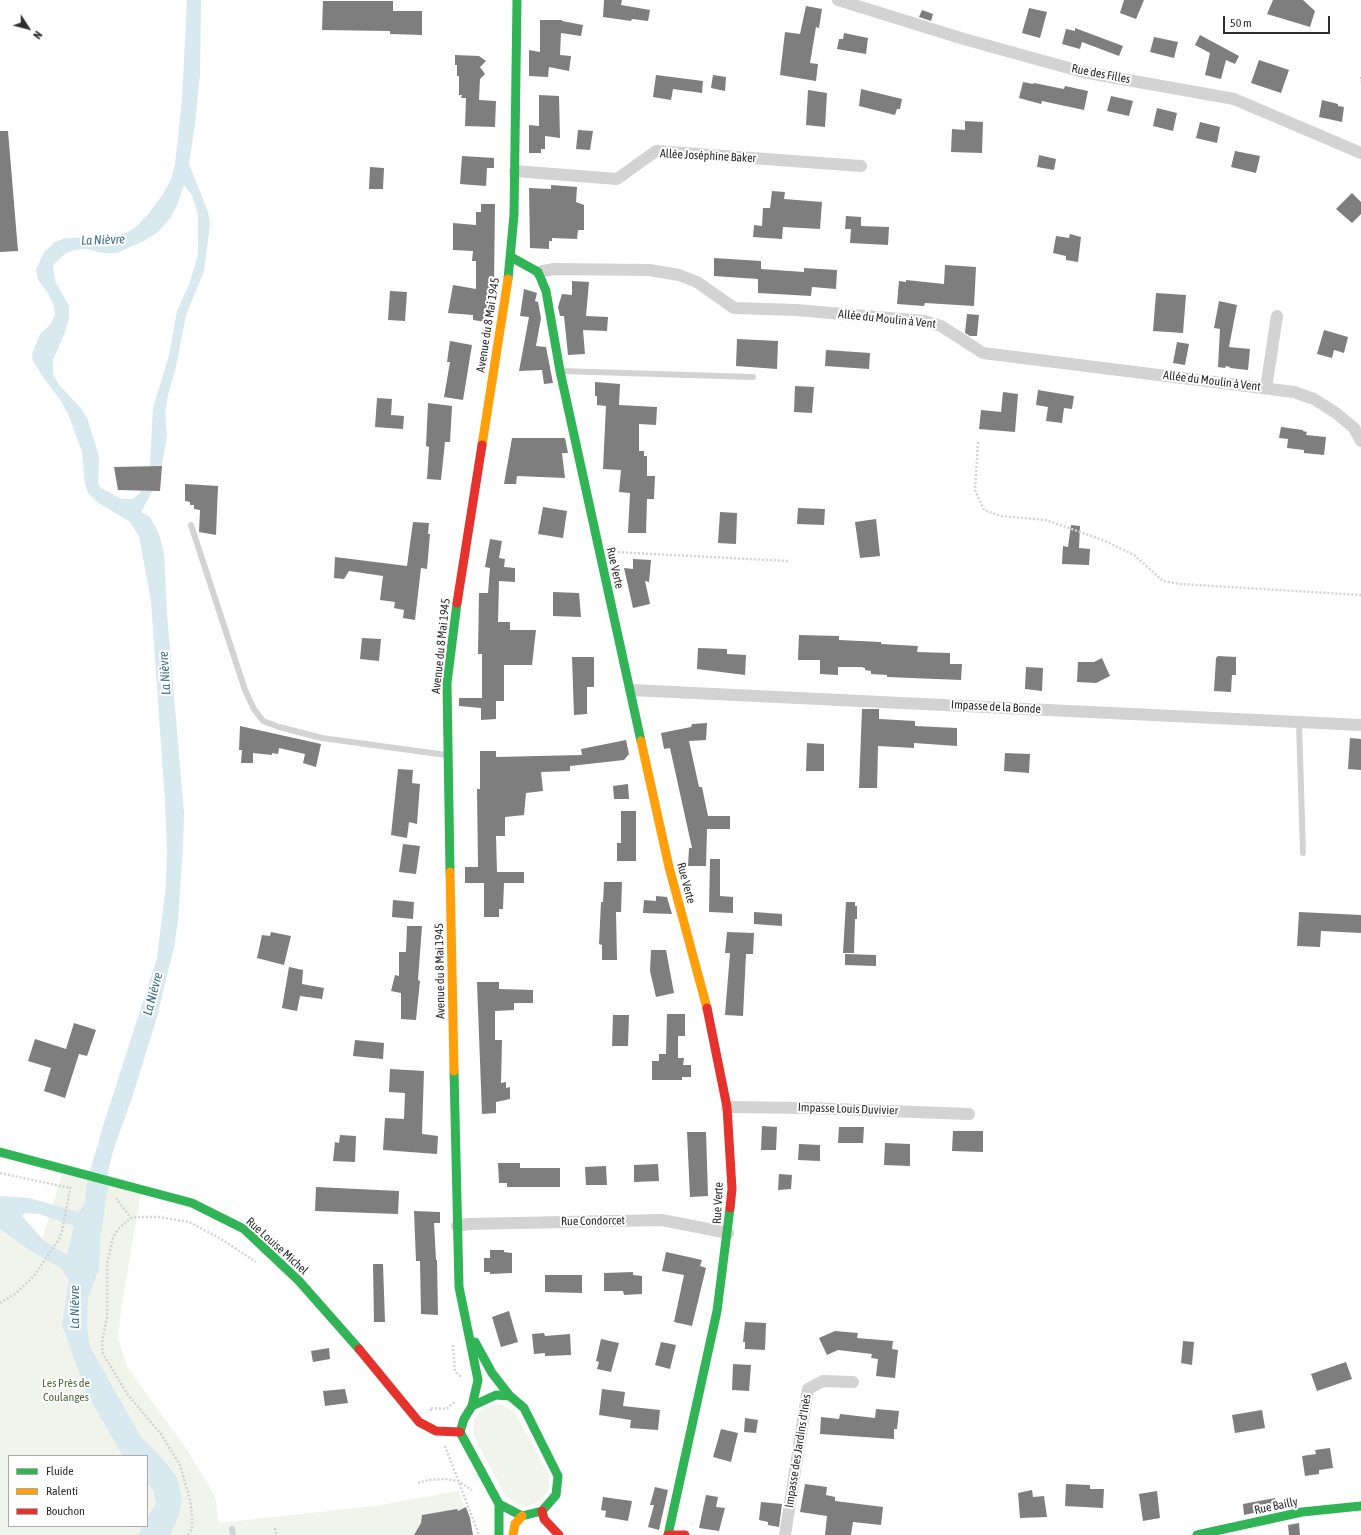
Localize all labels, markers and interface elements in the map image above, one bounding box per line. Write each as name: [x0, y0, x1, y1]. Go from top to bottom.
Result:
north arrow: [8, 8, 48, 48]
scale bar: [1225, 8, 1332, 34]
text: 50 m: [1230, 16, 1252, 30]
text: N: [31, 29, 44, 41]
street label: Rue des Filles: [1070, 61, 1132, 87]
street label: Allée Joséphine Baker: [660, 146, 756, 166]
water label: La Nièvre: [81, 231, 125, 249]
street label: Avenue du 8 Mai 1945: [473, 277, 503, 373]
street label: Allée du Moulin à Vent: [837, 307, 937, 331]
street label: Allée du Moulin à Vent: [1162, 368, 1262, 394]
street label: Rue Verte: [603, 546, 627, 590]
street label: Avenue du 8 Mai 1945: [429, 598, 453, 694]
water label: La Nièvre: [156, 651, 174, 695]
street label: Impasse de la Bonde: [951, 697, 1041, 717]
street label: Rue Verte: [674, 861, 698, 905]
street label: Avenue du 8 Mai 1945: [432, 923, 448, 1019]
water label: La Nièvre: [140, 971, 166, 1017]
street label: Impasse Louis Duvivier: [798, 1100, 898, 1118]
street label: Rue Verte: [710, 1182, 726, 1224]
street label: Rue Condorcet: [561, 1213, 625, 1229]
street label: Rue Louise Michel: [243, 1214, 311, 1278]
water label: La Nièvre: [67, 1285, 83, 1329]
park label: Les Prés de Coulanges: [42, 1376, 90, 1404]
street label: Impasse des Jardins d'Inès: [782, 1393, 814, 1509]
legend: [8, 1455, 148, 1527]
text: Fluide: [46, 1464, 74, 1478]
text: Ralenti: [46, 1484, 78, 1498]
street label: Rue Bailly: [1253, 1494, 1299, 1518]
text: Bouchon: [46, 1504, 85, 1518]

